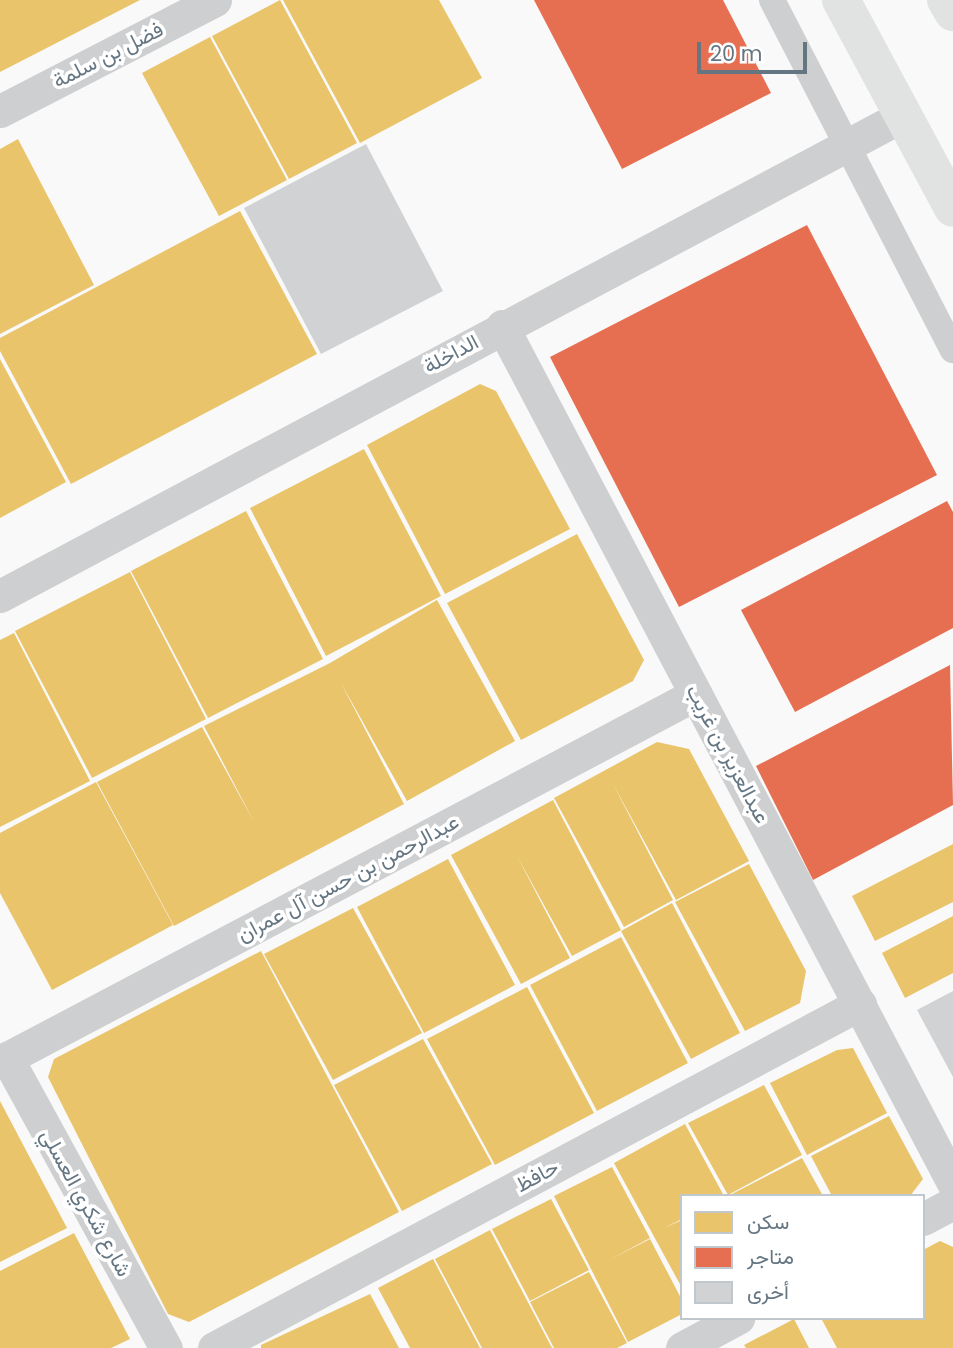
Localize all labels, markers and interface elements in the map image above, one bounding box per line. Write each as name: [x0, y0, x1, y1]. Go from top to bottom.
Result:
street label: فضل بن سلمة: [49, 16, 167, 94]
scale bar: [701, 28, 811, 72]
text: 20 m: [710, 39, 763, 68]
street label: الداخلة: [419, 329, 483, 379]
street label: عبدالعزيز بن غريب: [681, 680, 775, 828]
street label: عبدالرحمن بن حسن آل عمران: [233, 809, 463, 947]
street label: شارع شكري العسلي: [35, 1125, 137, 1281]
street label: حافظ: [511, 1154, 563, 1198]
legend: [680, 1194, 925, 1320]
text: سكن: [747, 1207, 789, 1236]
text: متاجر: [747, 1242, 794, 1271]
text: أخرى: [747, 1277, 789, 1306]

